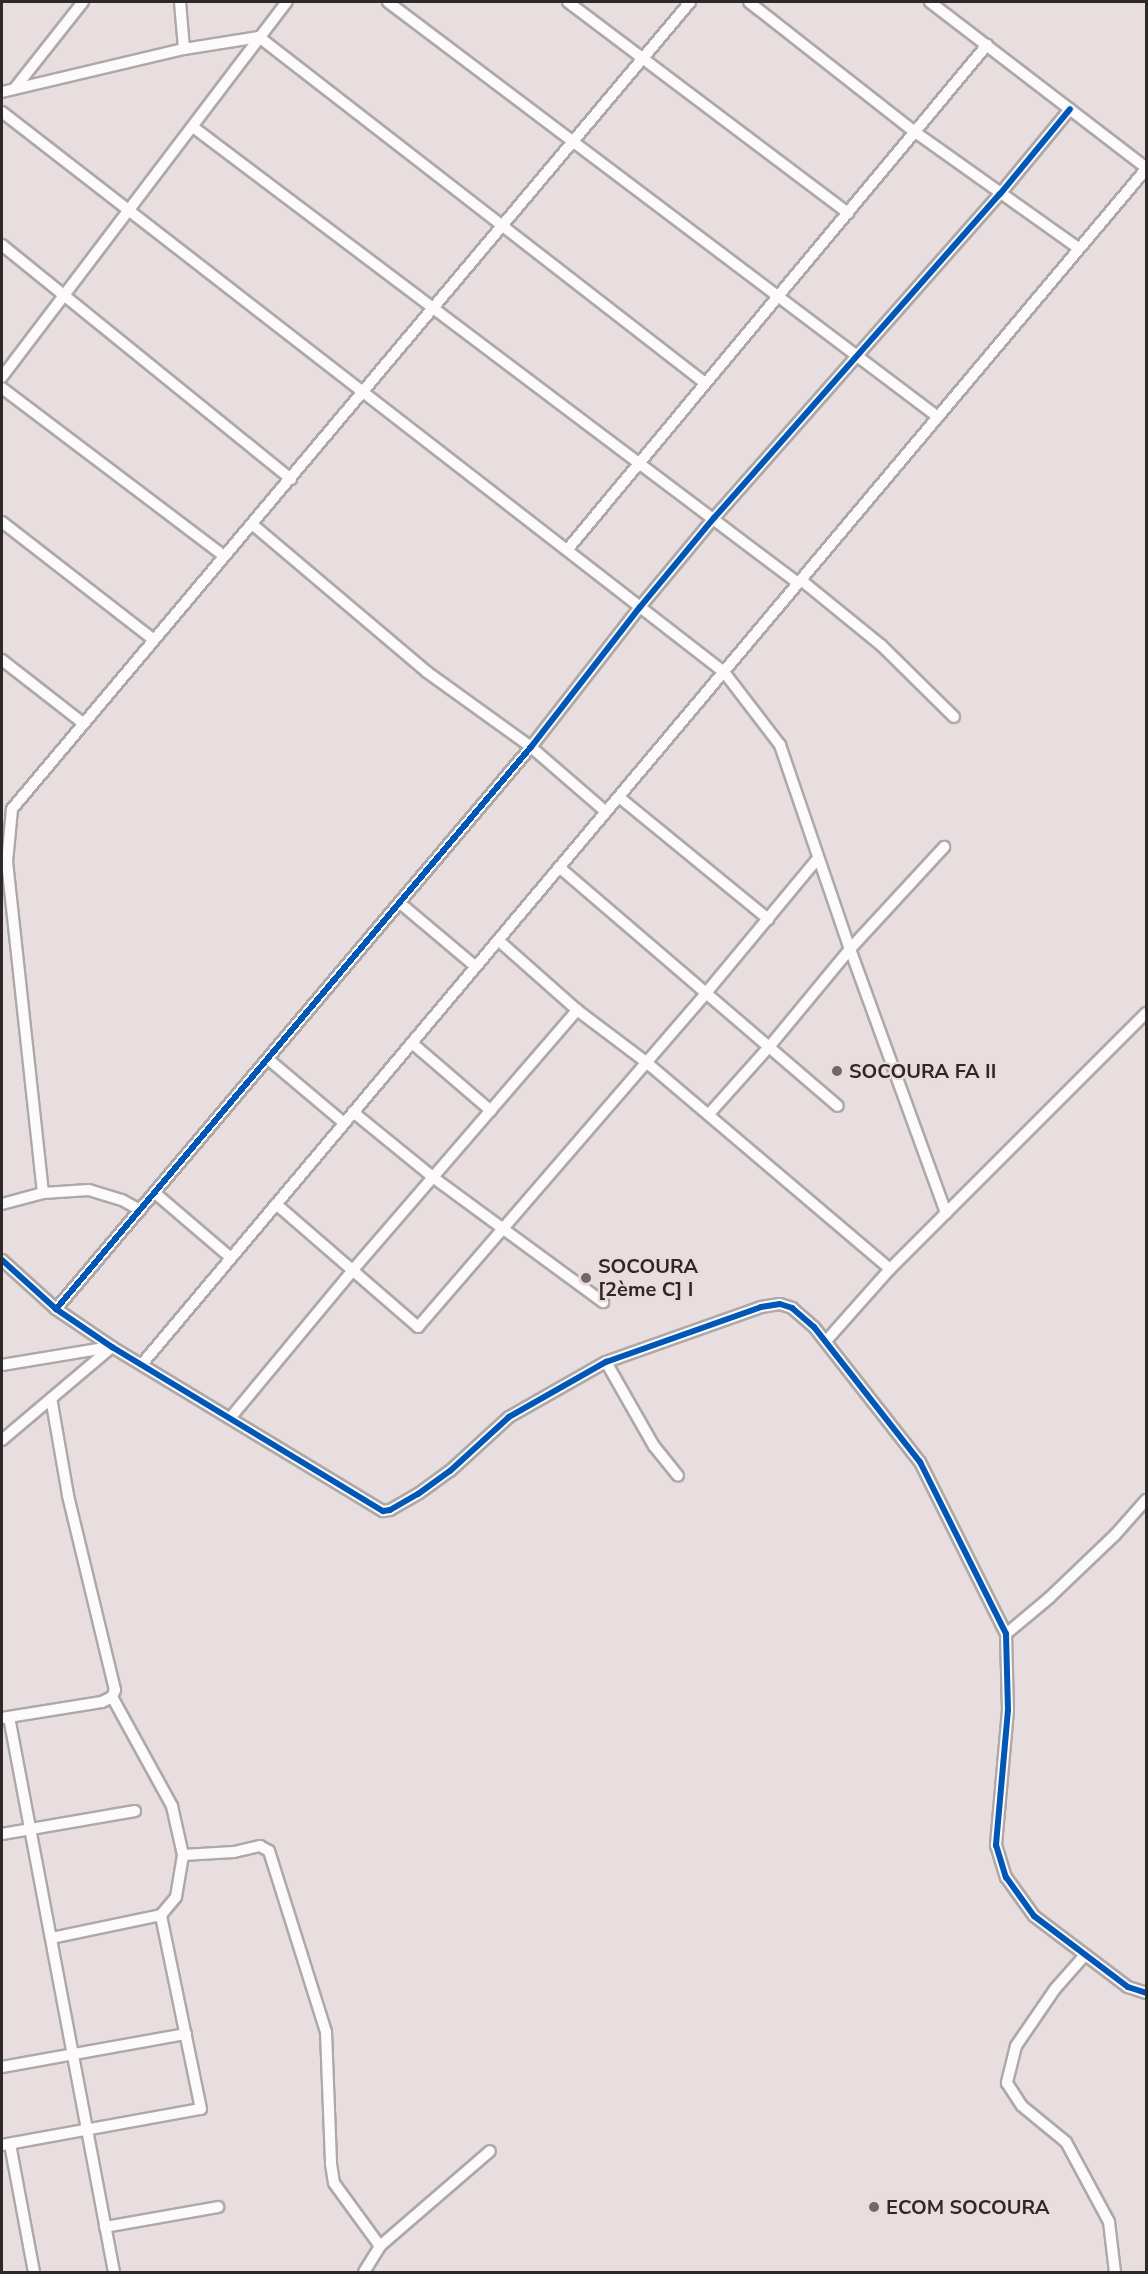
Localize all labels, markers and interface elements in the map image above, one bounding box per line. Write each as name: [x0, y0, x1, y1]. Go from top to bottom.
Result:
place label: SOCOURA FA II: [849, 1059, 996, 1083]
marker: SOCOURA FA II: [830, 1064, 844, 1078]
place label: SOCOURA [2ème C] I: [598, 1254, 698, 1301]
marker: SOCOURA [2ème C] I: [579, 1271, 593, 1285]
place label: ECOM SOCOURA: [886, 2195, 1050, 2219]
marker: ECOM SOCOURA: [867, 2200, 881, 2214]

